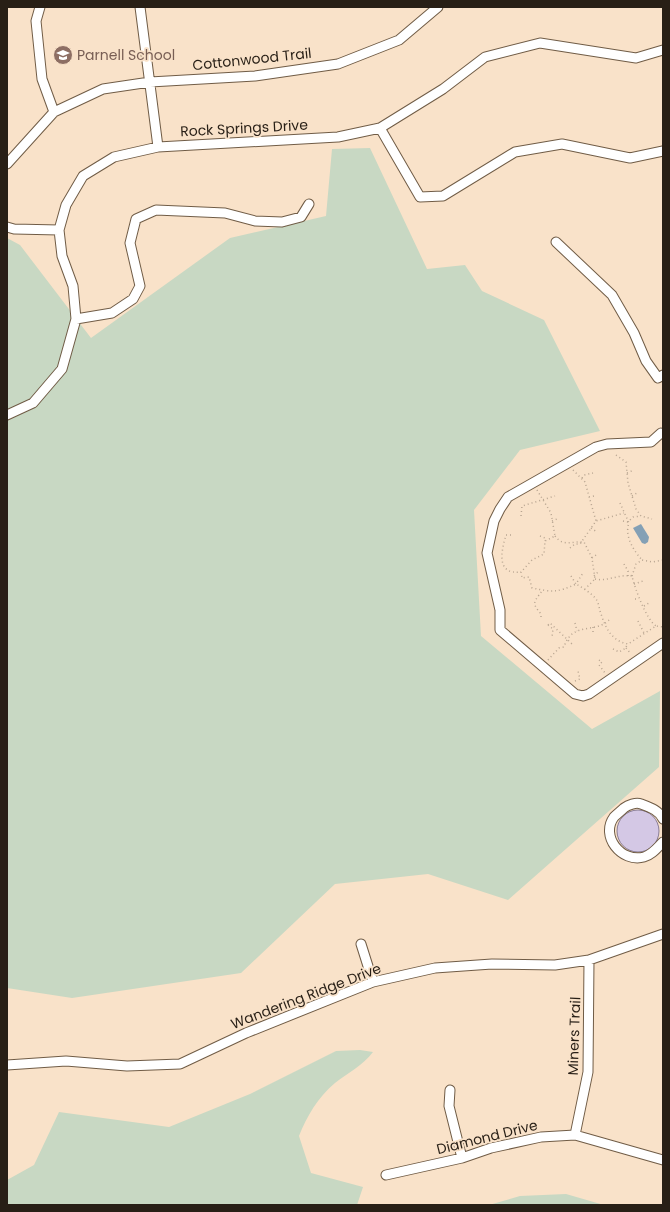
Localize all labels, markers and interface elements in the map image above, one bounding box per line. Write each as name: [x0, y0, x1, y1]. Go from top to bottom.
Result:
street label: Cottonwood Trail: [191, 43, 313, 75]
school or university icon: Parnell School: [52, 44, 74, 66]
place label: Parnell School: [77, 45, 175, 65]
street label: Rock Springs Drive: [180, 115, 309, 141]
street label: Wandering Ridge Drive: [228, 958, 384, 1034]
street label: Miners Trail: [563, 996, 585, 1076]
street label: Diamond Drive: [434, 1115, 540, 1159]

